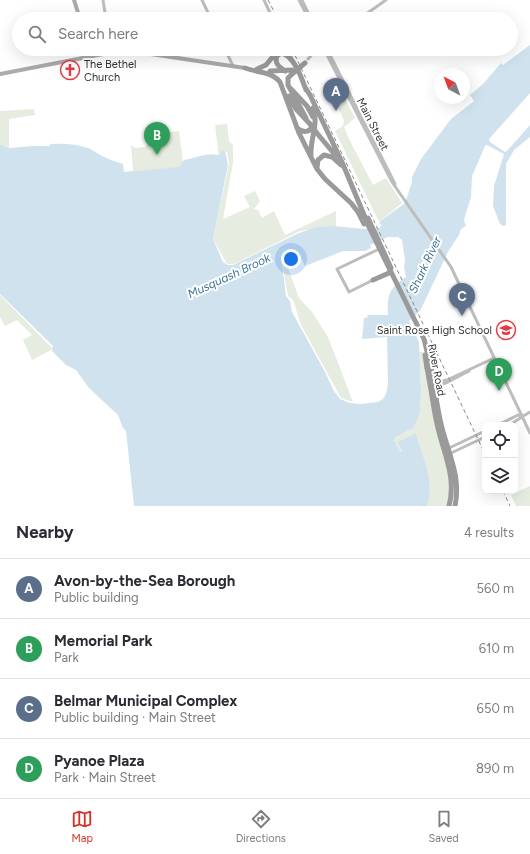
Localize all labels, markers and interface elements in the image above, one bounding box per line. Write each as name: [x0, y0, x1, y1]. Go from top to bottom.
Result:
search box: [12, 12, 518, 56]
icon: search: [26, 23, 48, 45]
text: Search here: [58, 25, 138, 43]
place label: The Bethel Church: [84, 58, 136, 84]
church icon: The Bethel Church: [59, 59, 81, 81]
north arrow: [434, 68, 470, 104]
pin: A: [323, 78, 349, 111]
street label: Main Street: [354, 96, 391, 153]
pin: B: [144, 122, 170, 155]
water label: Shark River: [406, 234, 445, 296]
your location: [281, 249, 301, 269]
water label: Musquash Brook: [185, 250, 274, 301]
pin: C: [449, 283, 475, 316]
school or university icon: Saint Rose High School: [495, 319, 517, 341]
place label: Saint Rose High School: [377, 324, 492, 337]
street label: River Road: [425, 343, 448, 397]
pin: D: [486, 358, 512, 391]
map controls: [482, 422, 518, 494]
button: locate: [482, 422, 518, 458]
button: layers: [482, 458, 518, 494]
text: Nearby: [16, 522, 74, 542]
text: 4 results: [464, 525, 514, 540]
text: Avon-by-the-Sea Borough: [54, 572, 235, 590]
text: A: [24, 581, 34, 596]
text: 560 m: [477, 581, 514, 596]
text: Public building: [54, 590, 139, 605]
text: Memorial Park: [54, 632, 152, 650]
text: B: [25, 641, 33, 656]
text: 610 m: [479, 641, 514, 656]
text: Park: [54, 650, 79, 665]
text: Belmar Municipal Complex: [54, 692, 237, 710]
text: C: [24, 701, 34, 716]
text: 650 m: [477, 701, 514, 716]
text: Public building · Main Street: [54, 710, 216, 725]
text: Pyanoe Plaza: [54, 752, 144, 770]
text: D: [24, 761, 34, 776]
text: 890 m: [476, 761, 514, 776]
text: Park · Main Street: [54, 770, 156, 785]
tab: Map: [71, 808, 93, 845]
tab: Directions: [236, 808, 286, 845]
tab: Saved: [428, 808, 459, 845]

